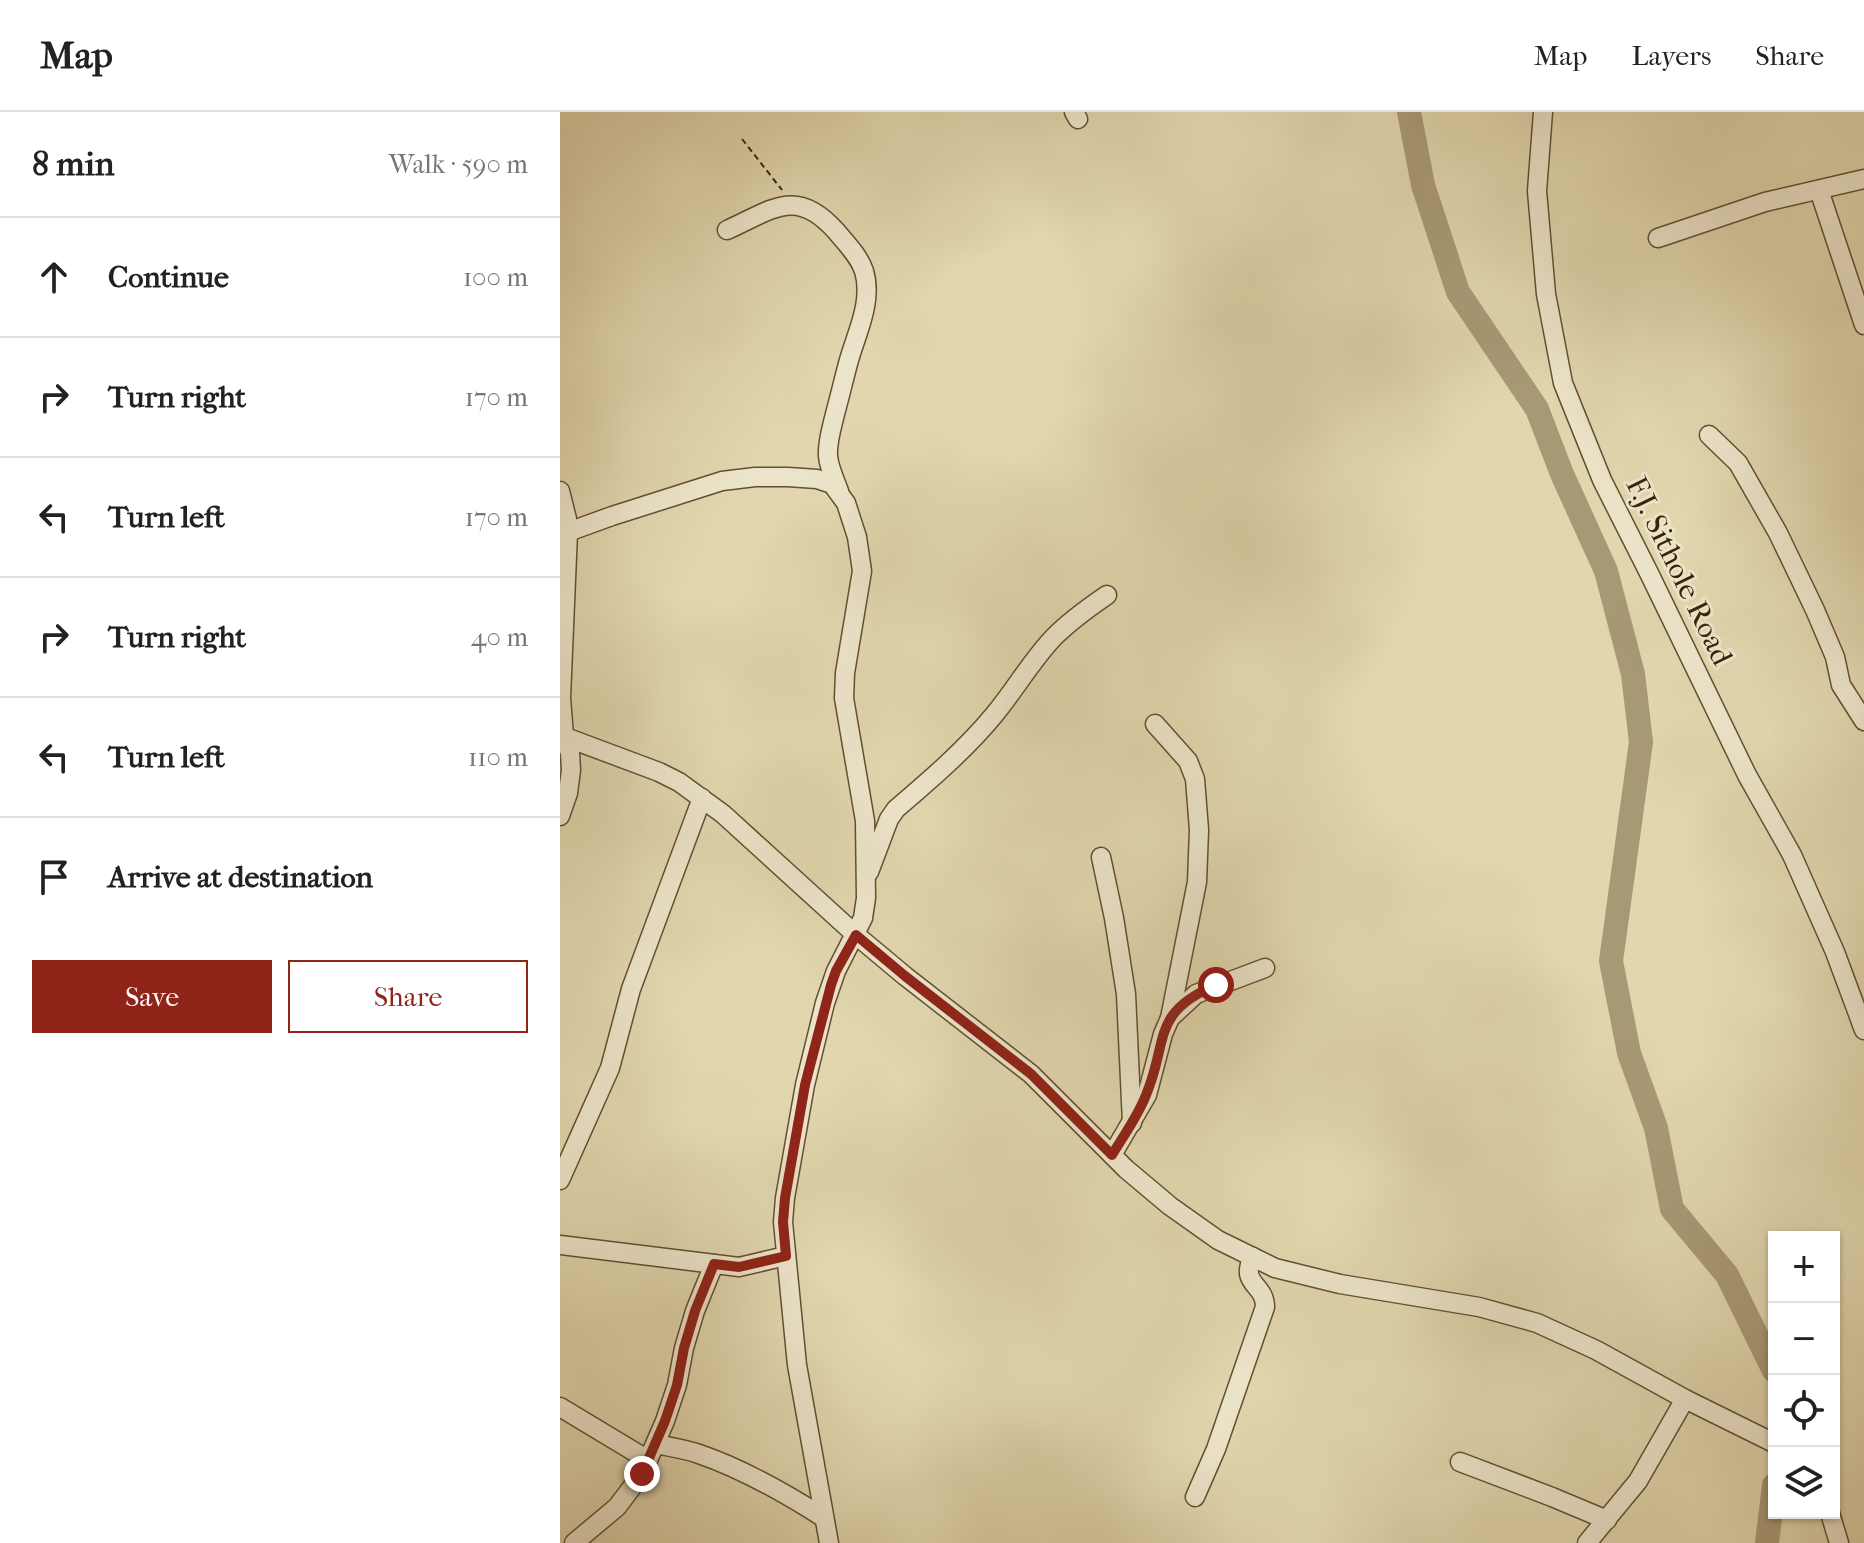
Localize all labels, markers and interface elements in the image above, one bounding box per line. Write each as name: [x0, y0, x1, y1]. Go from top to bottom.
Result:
text: Map: [40, 33, 113, 78]
text: Map: [1534, 39, 1587, 72]
text: Layers: [1631, 39, 1711, 72]
text: Share: [1755, 39, 1824, 72]
text: 8 min: [32, 144, 114, 184]
text: Walk · 590 m: [389, 149, 528, 180]
icon: ahead: [32, 255, 76, 299]
text: Continue: [108, 260, 229, 295]
text: 100 m: [463, 262, 528, 293]
icon: right: [32, 375, 76, 419]
text: Turn right: [108, 380, 246, 415]
text: 170 m: [465, 382, 528, 413]
street label: F.J. Sithole Road: [1618, 471, 1740, 671]
icon: left: [32, 495, 76, 539]
text: Turn left: [108, 500, 225, 535]
text: 170 m: [465, 502, 528, 533]
icon: right: [32, 615, 76, 659]
text: Turn right: [108, 620, 246, 655]
text: 40 m: [471, 622, 528, 653]
icon: left: [32, 735, 76, 779]
text: Turn left: [108, 740, 225, 775]
text: 110 m: [468, 742, 528, 773]
icon: arrive: [32, 855, 76, 899]
text: Arrive at destination: [108, 860, 373, 895]
button: Save: [32, 960, 272, 1033]
button: Share: [288, 960, 528, 1033]
route start: [1198, 967, 1234, 1003]
map controls: [1768, 1231, 1840, 1519]
button: +: [1768, 1231, 1840, 1303]
button: −: [1768, 1303, 1840, 1375]
button: locate: [1768, 1375, 1840, 1447]
button: layers: [1768, 1447, 1840, 1519]
route end: [624, 1456, 660, 1492]

